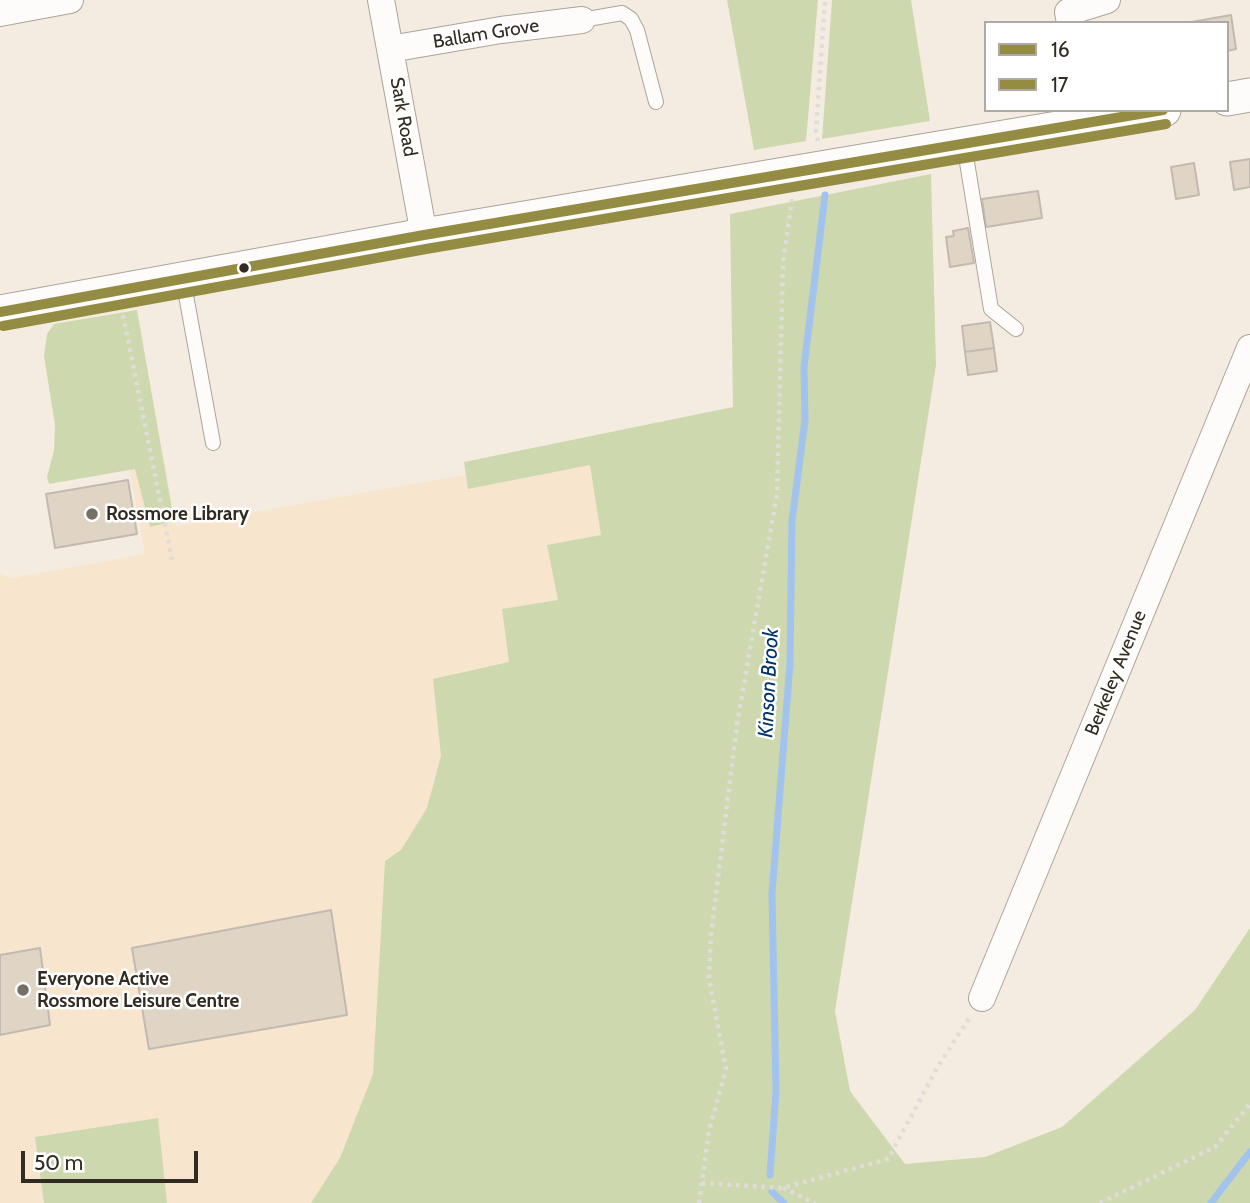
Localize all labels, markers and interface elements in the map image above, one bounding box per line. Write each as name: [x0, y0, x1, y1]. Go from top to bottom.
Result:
street label: Ballam Grove: [431, 14, 541, 54]
legend: [984, 21, 1229, 112]
text: 16: [1051, 37, 1070, 62]
text: 17: [1051, 72, 1068, 97]
street label: Sark Road: [385, 76, 421, 158]
unlabelled marker: [237, 261, 251, 275]
place label: Rossmore Library: [106, 503, 249, 525]
marker: Rossmore Library: [84, 506, 100, 522]
street label: Berkeley Avenue: [1081, 607, 1151, 739]
water label: Kinson Brook: [754, 628, 784, 738]
place label: Everyone Active Rossmore Leisure Centre: [37, 968, 239, 1012]
marker: Everyone Active Rossmore Leisure Centre: [15, 982, 31, 998]
scale bar: [24, 1136, 201, 1180]
text: 50 m: [34, 1150, 83, 1175]

